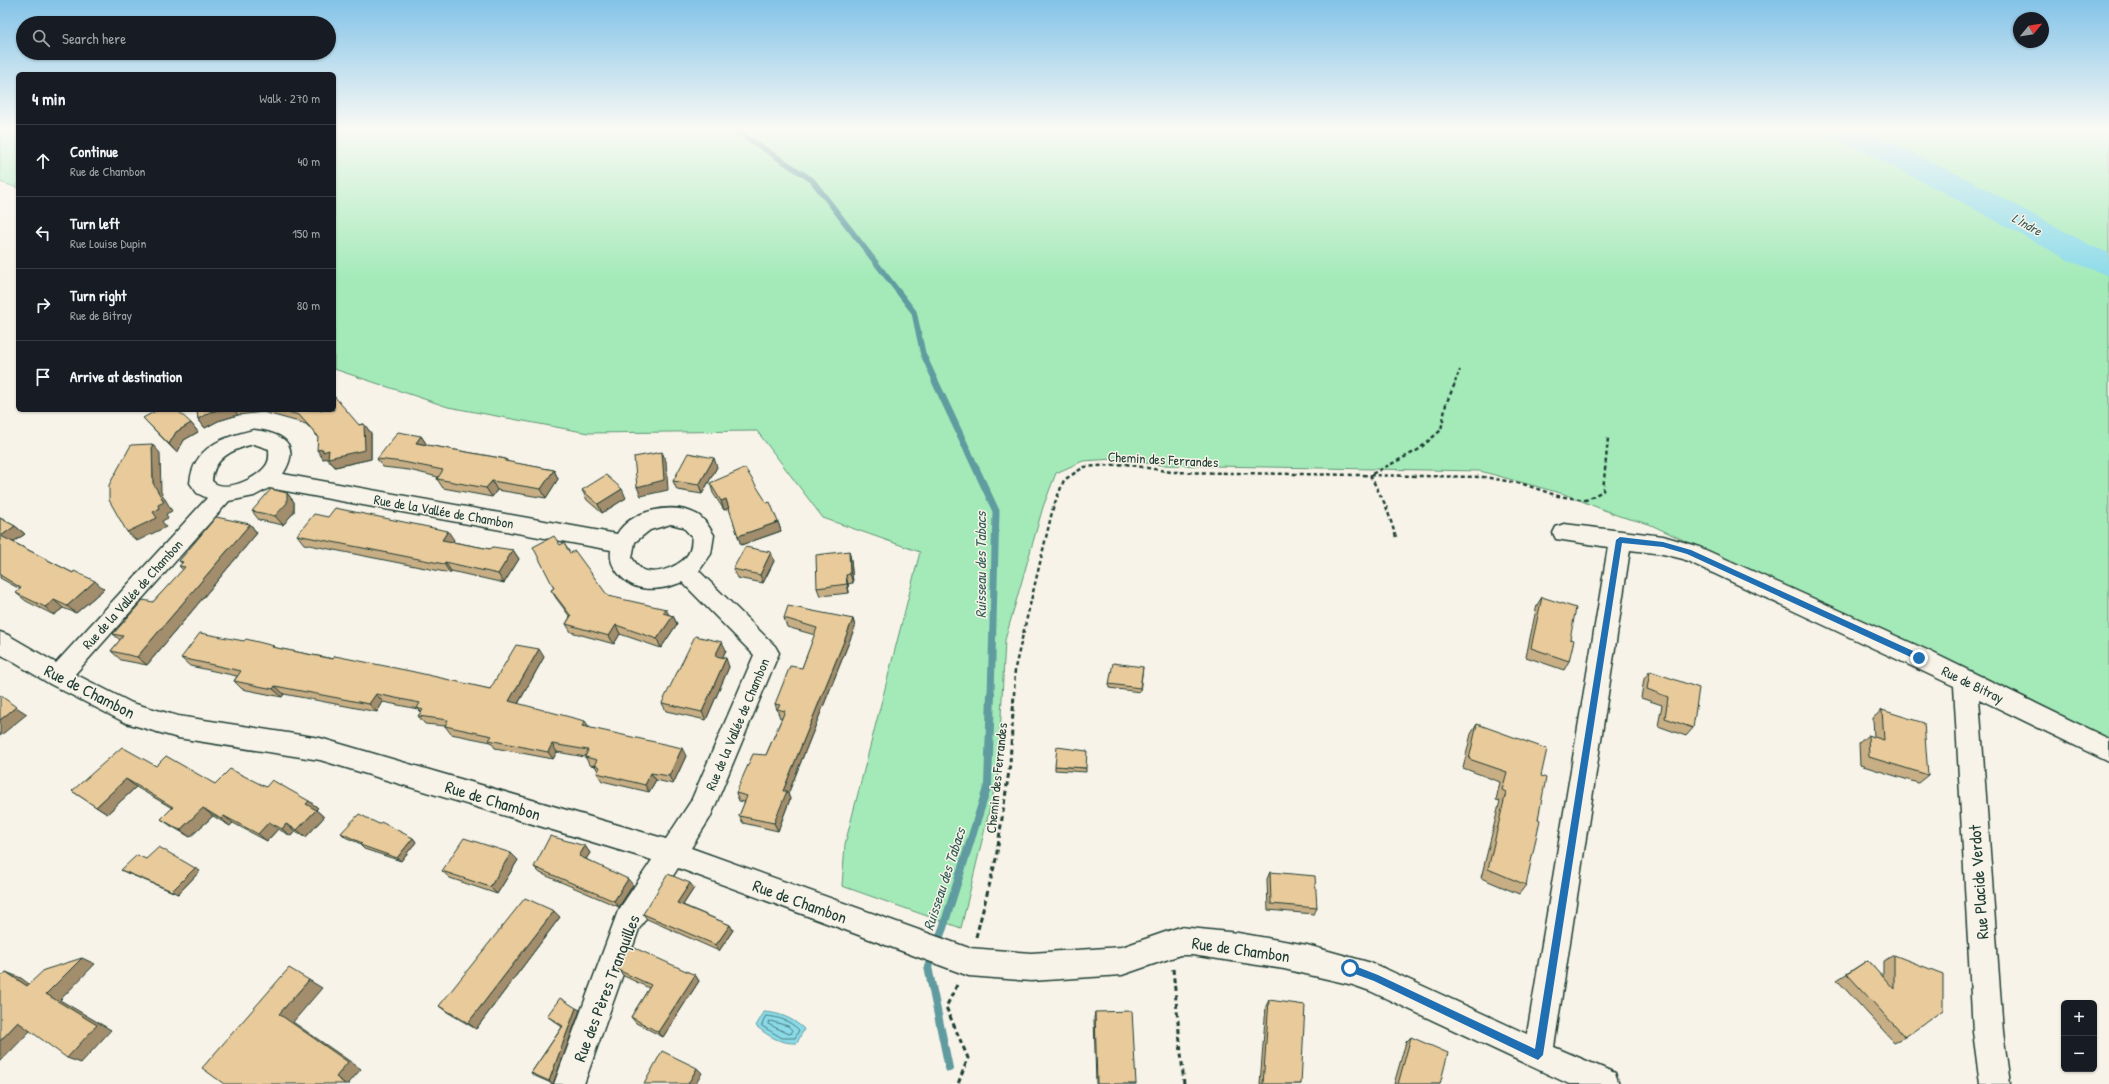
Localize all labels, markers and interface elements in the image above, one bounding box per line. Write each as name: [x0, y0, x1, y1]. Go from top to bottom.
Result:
north arrow: [2013, 12, 2049, 48]
search box: [16, 16, 336, 60]
icon: search: [30, 27, 52, 49]
text: Search here: [62, 28, 126, 49]
text: 4 min: [32, 87, 65, 110]
text: Walk · 270 m: [259, 89, 320, 107]
text: Continue: [70, 141, 118, 162]
icon: ahead: [32, 150, 54, 172]
text: 40 m: [297, 152, 320, 170]
text: Rue de Chambon: [70, 162, 146, 180]
water label: L'Indre: [2009, 209, 2046, 240]
text: Turn left: [70, 213, 120, 234]
icon: left: [32, 222, 54, 244]
text: 150 m: [292, 224, 320, 242]
text: Rue Louise Dupin: [70, 234, 146, 252]
text: Turn right: [70, 285, 126, 306]
icon: right: [32, 294, 54, 316]
text: 80 m: [297, 296, 320, 314]
text: Rue de Bitray: [70, 306, 132, 324]
icon: arrive: [32, 366, 54, 388]
text: Arrive at destination: [70, 366, 182, 387]
street label: Chemin des Ferrandes: [1107, 447, 1219, 471]
street label: Rue de la Vallée de Chambon: [373, 489, 515, 533]
water label: Ruisseau des Tabacs: [970, 510, 991, 618]
street label: Rue de la Vallée de Chambon: [78, 535, 186, 653]
route end: [1910, 649, 1928, 667]
street label: Rue de la Vallée de Chambon: [701, 655, 773, 793]
street label: Rue de Chambon: [41, 658, 139, 724]
street label: Rue de Bitray: [1938, 661, 2007, 708]
street label: Chemin des Ferrandes: [981, 722, 1011, 834]
street label: Rue de Chambon: [442, 775, 544, 825]
street label: Rue Placide Verdot: [1962, 823, 1993, 940]
water label: Ruisseau des Tabacs: [918, 824, 971, 933]
street label: Rue de Chambon: [750, 873, 850, 929]
street label: Rue des Pères Tranquilles: [567, 911, 645, 1065]
street label: Rue de Chambon: [1191, 931, 1291, 967]
route start: [1341, 959, 1359, 977]
map controls: [2061, 1000, 2097, 1072]
button: +: [2061, 1000, 2097, 1036]
button: −: [2061, 1036, 2097, 1072]

